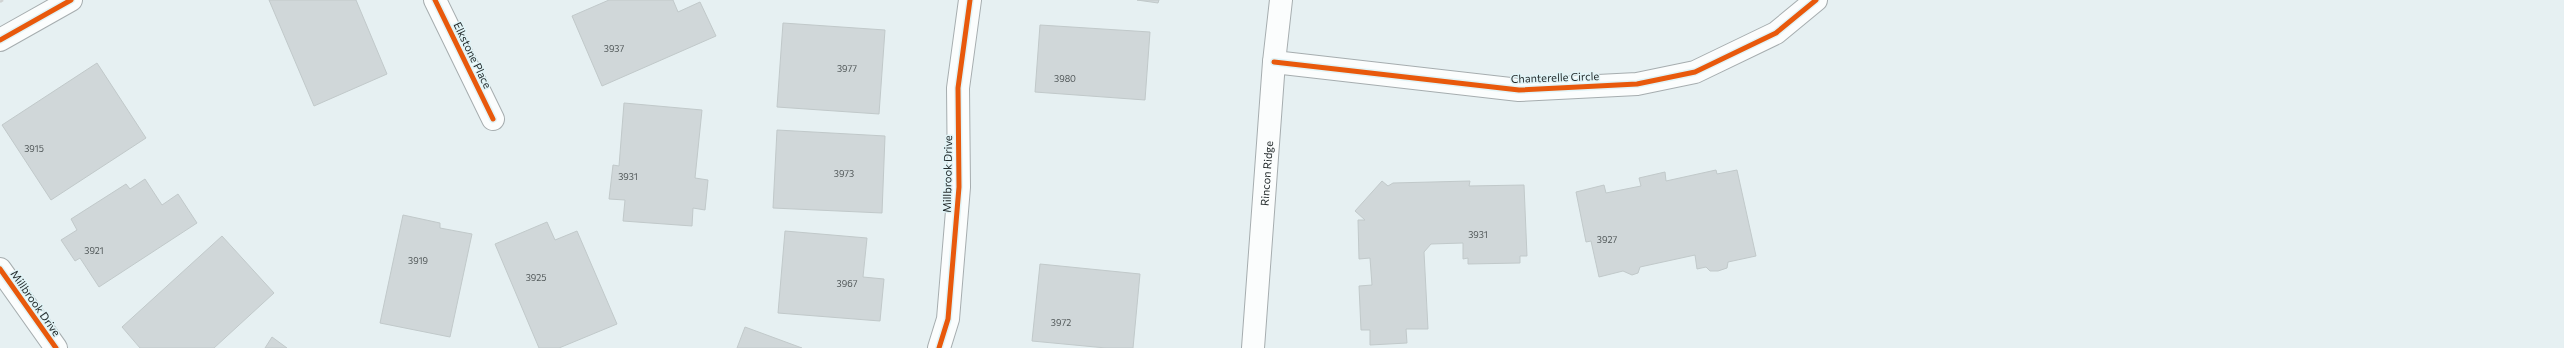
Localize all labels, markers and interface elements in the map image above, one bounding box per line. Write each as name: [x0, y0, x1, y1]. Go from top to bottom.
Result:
street label: Elkstone Place: [451, 20, 495, 90]
house number: 3937: [604, 43, 624, 54]
house number: 3977: [837, 63, 857, 74]
street label: Chanterelle Circle: [1511, 69, 1600, 85]
house number: 3980: [1054, 73, 1076, 84]
street label: Millbrook Drive: [940, 135, 954, 213]
street label: Rincon Ridge: [1257, 140, 1275, 206]
house number: 3915: [24, 143, 44, 154]
house number: 3973: [834, 168, 854, 179]
house number: 3931: [618, 171, 638, 182]
house number: 3931: [1468, 229, 1488, 240]
house number: 3927: [1597, 234, 1617, 245]
house number: 3921: [84, 245, 104, 256]
house number: 3919: [408, 255, 428, 266]
street label: Millbrook Drive: [8, 268, 64, 339]
house number: 3925: [526, 272, 546, 283]
house number: 3967: [837, 278, 858, 289]
house number: 3972: [1051, 317, 1071, 328]

